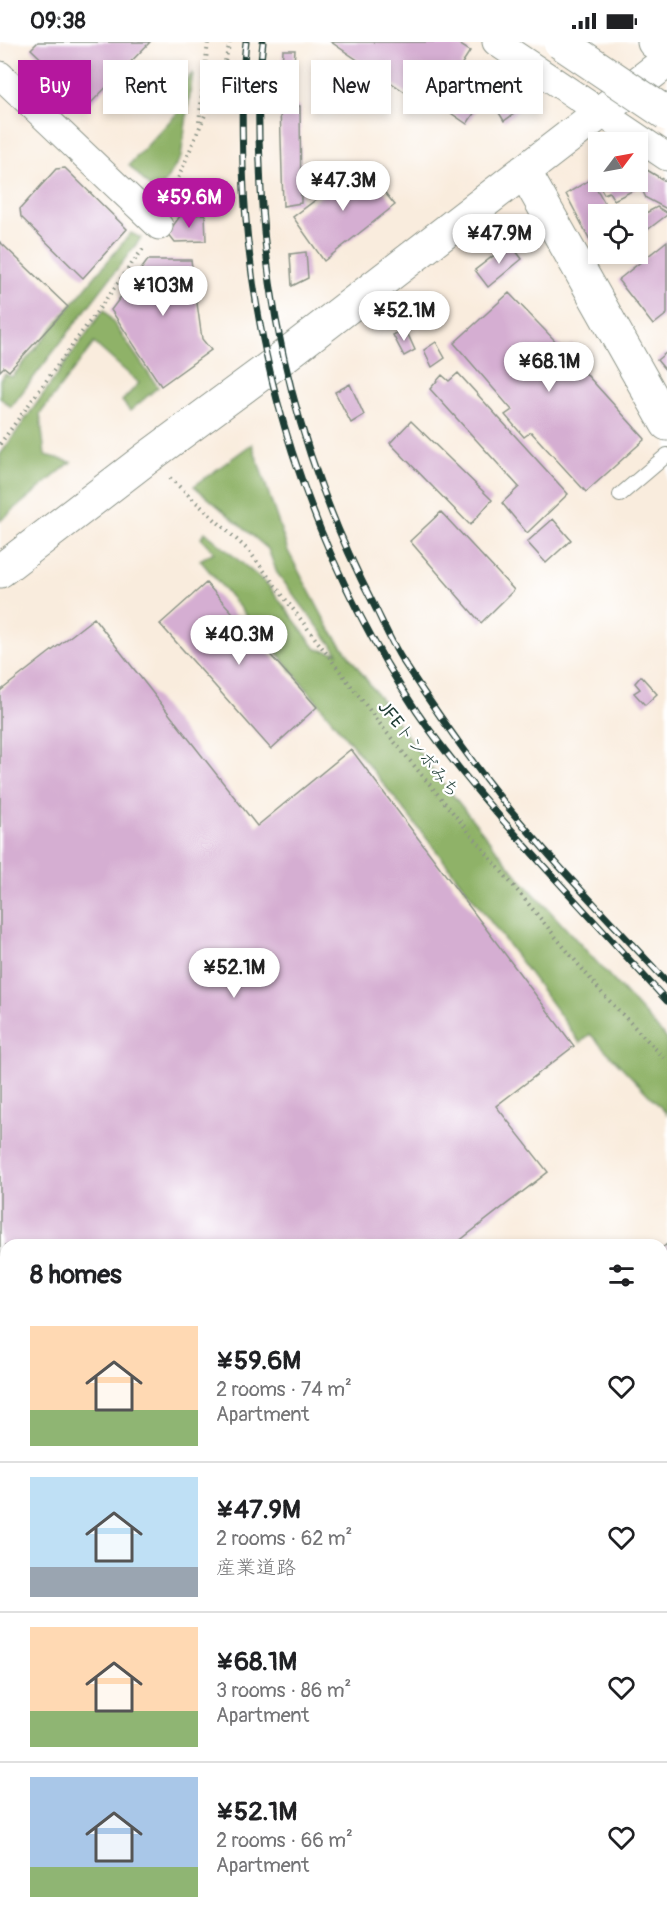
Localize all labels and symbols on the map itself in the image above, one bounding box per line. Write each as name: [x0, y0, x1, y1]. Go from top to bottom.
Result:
north arrow: [588, 132, 648, 192]
pin: ¥47.3M: [294, 161, 392, 212]
pin: ¥59.6M: [140, 178, 238, 229]
pin: ¥47.9M: [450, 214, 548, 265]
pin: ¥103M: [121, 266, 205, 317]
pin: ¥52.1M: [355, 291, 453, 342]
pin: ¥68.1M: [500, 342, 598, 393]
pin: ¥40.3M: [190, 615, 288, 666]
street label: JFEトンボみち: [373, 696, 465, 802]
pin: ¥52.1M: [185, 948, 283, 999]

